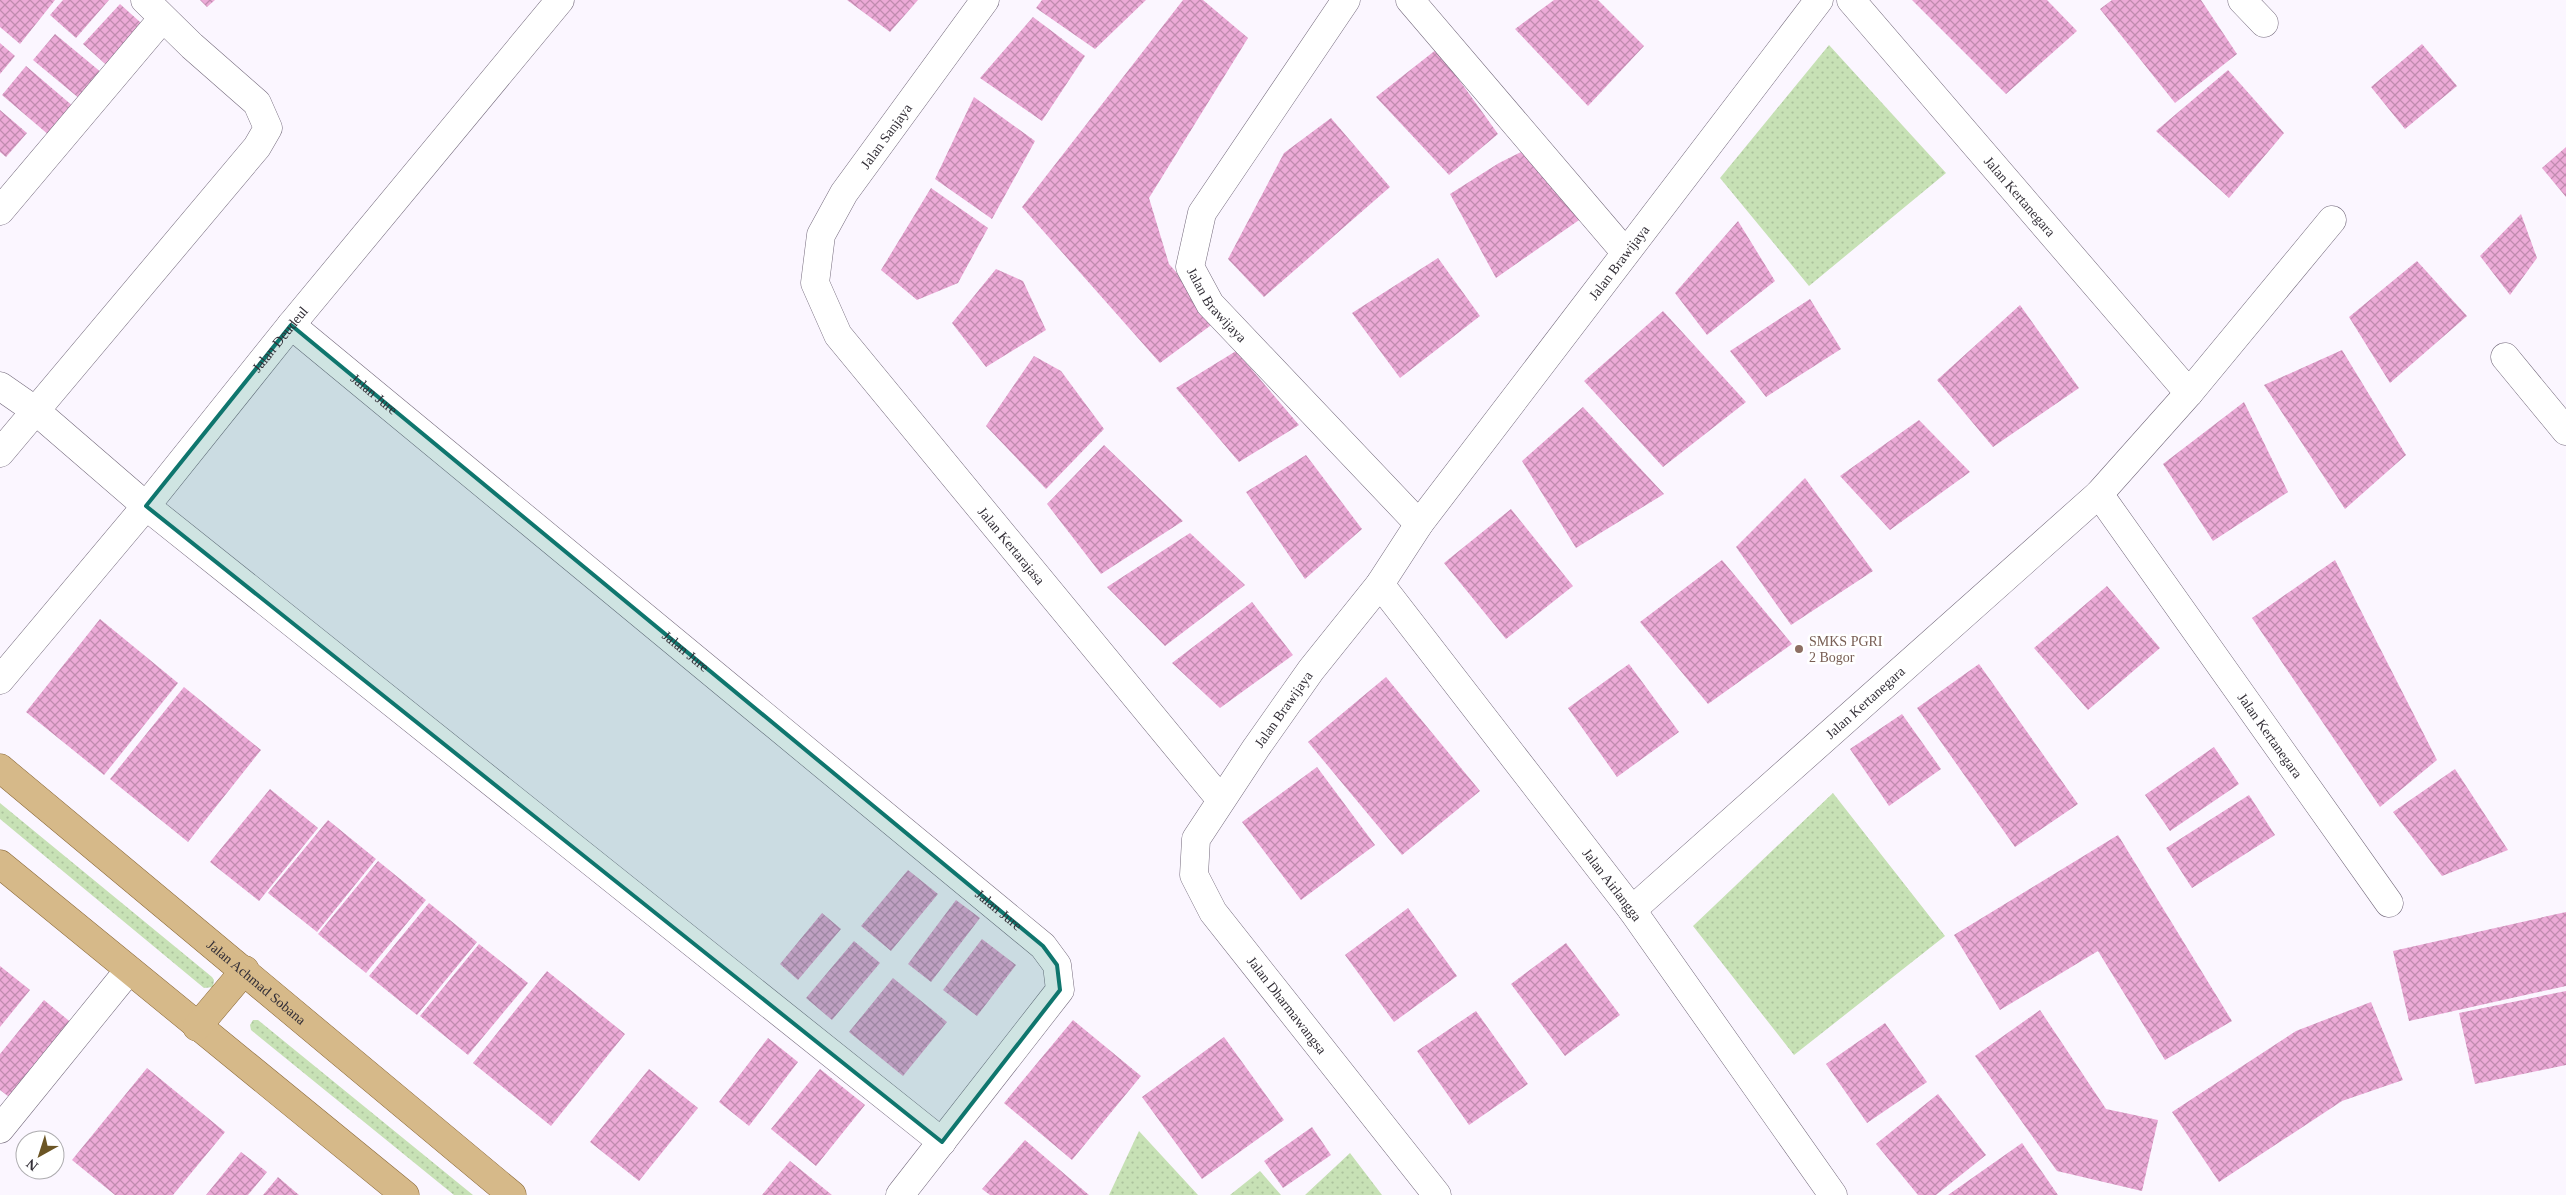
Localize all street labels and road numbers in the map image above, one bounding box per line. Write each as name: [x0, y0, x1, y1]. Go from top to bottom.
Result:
street label: Jalan Sanjaya: [858, 100, 915, 172]
street label: Jalan Kertanegara: [1981, 154, 2059, 240]
street label: Jalan Brawijaya: [1586, 222, 1653, 303]
street label: Jalan Brawijaya: [1184, 265, 1250, 346]
street label: Jalan Deudeul: [249, 304, 311, 375]
street label: Jalan Jure: [348, 371, 400, 418]
street label: Jalan Kertarajasa: [975, 504, 1048, 588]
street label: Jalan Jure: [659, 628, 712, 675]
street label: Jalan Kertanegara: [1823, 663, 1908, 742]
street label: Jalan Brawijaya: [1252, 668, 1316, 751]
street label: Jalan Kertanegara: [2235, 690, 2306, 782]
street label: Jalan Airlangga: [1579, 846, 1645, 925]
street label: Jalan Jure: [972, 886, 1025, 933]
street label: Jalan Achmad Sobana: [204, 937, 309, 1028]
street label: Jalan Dharmawangsa: [1244, 954, 1330, 1058]

